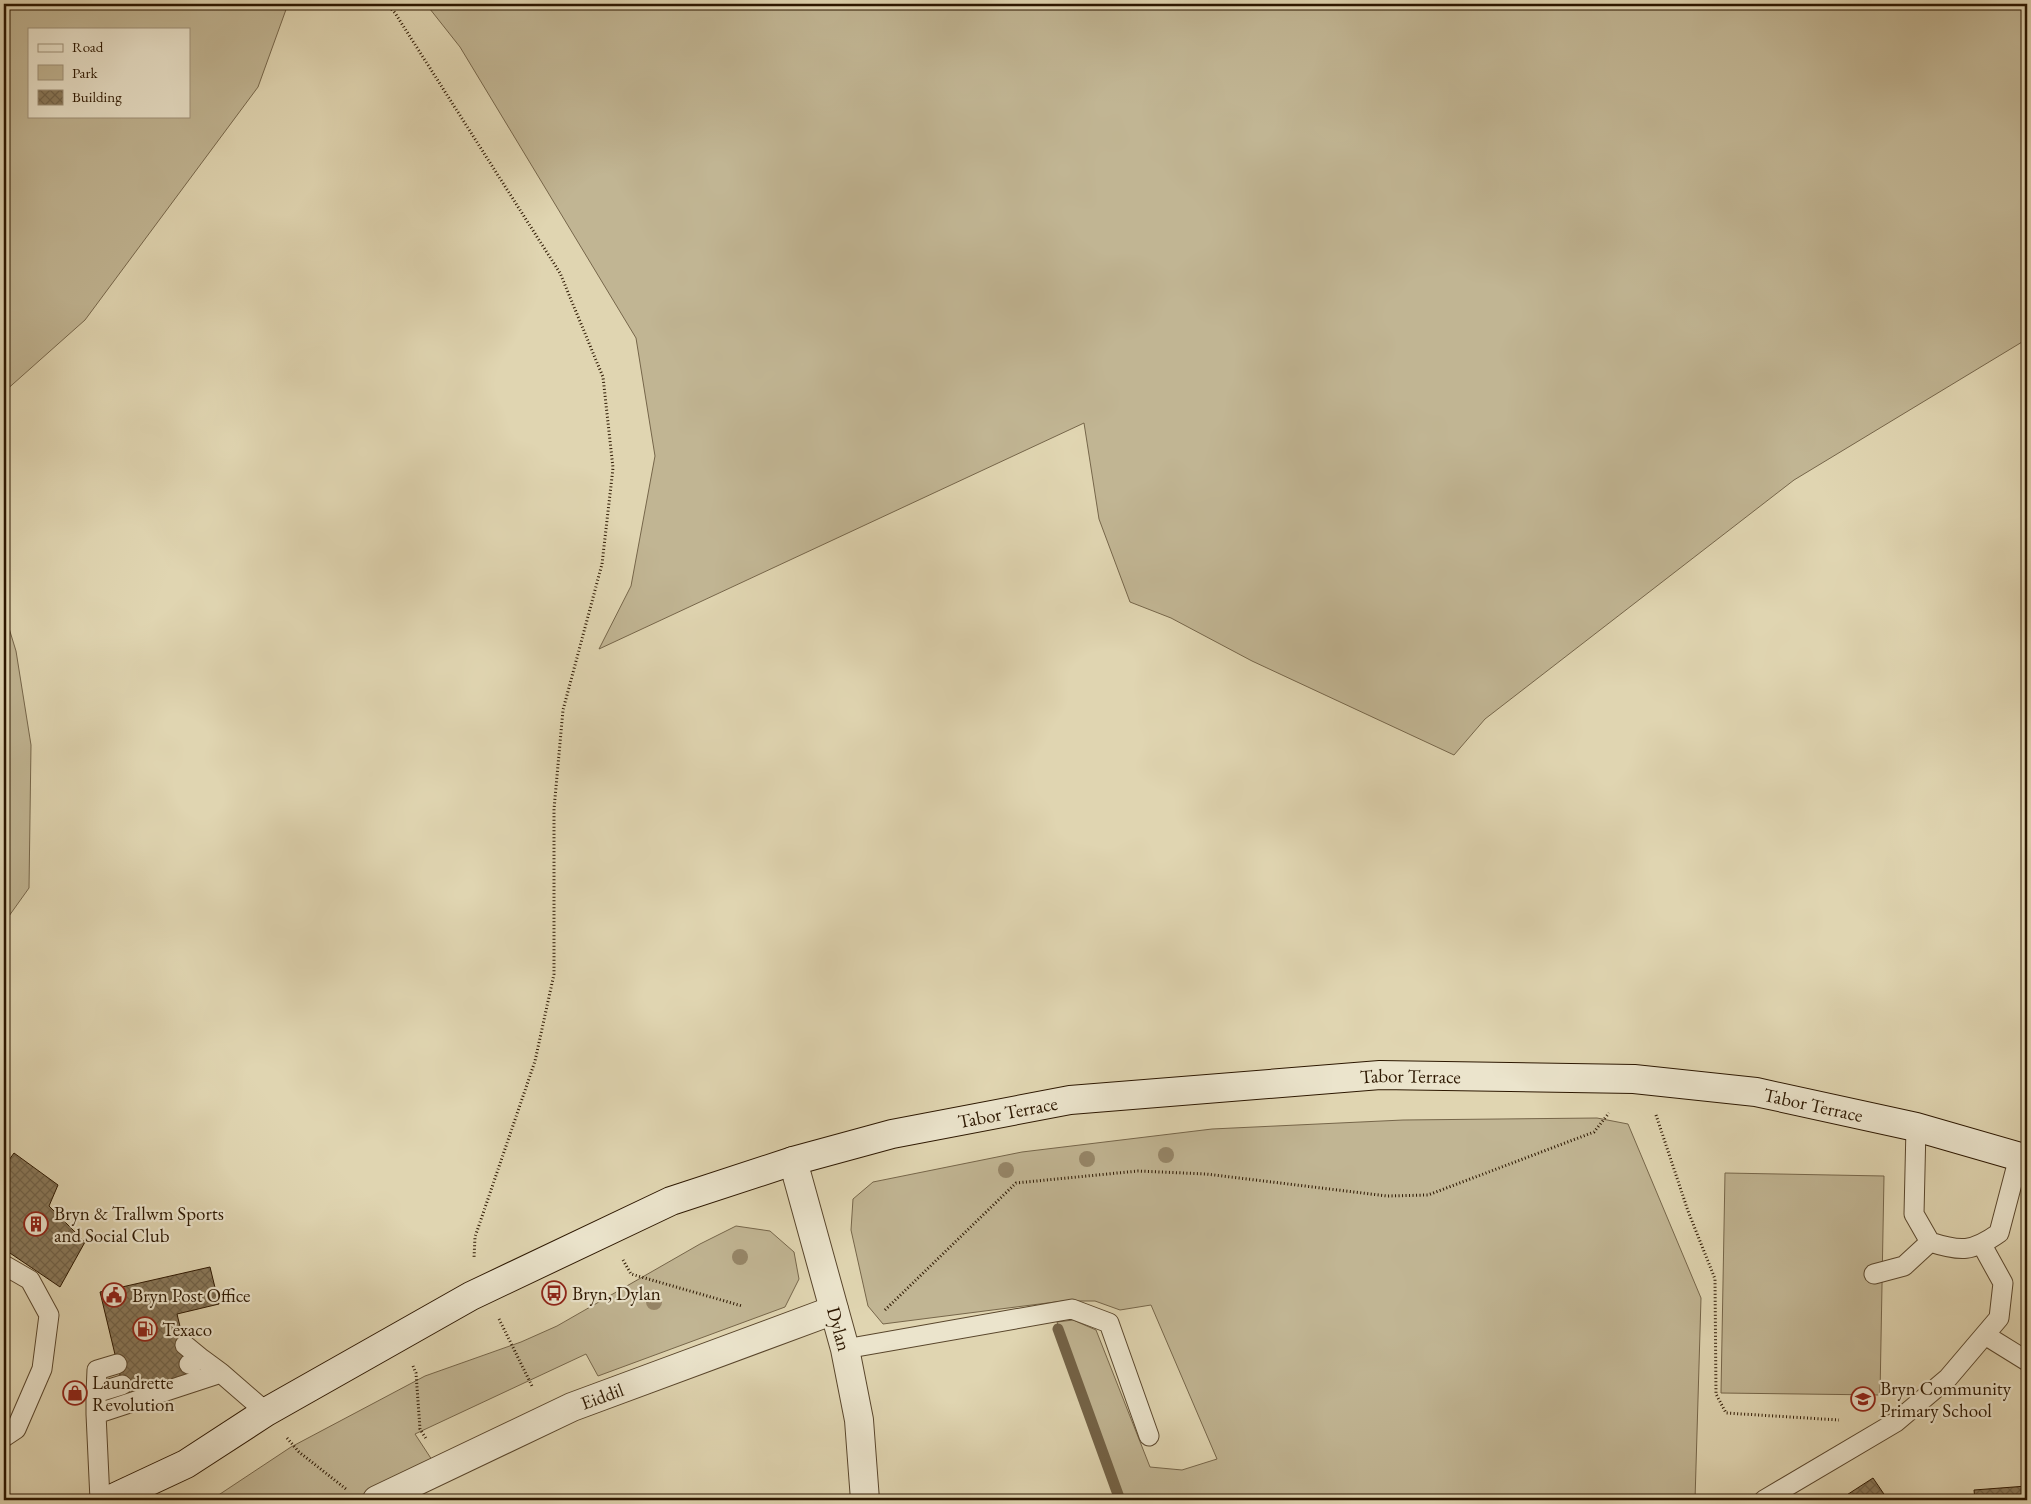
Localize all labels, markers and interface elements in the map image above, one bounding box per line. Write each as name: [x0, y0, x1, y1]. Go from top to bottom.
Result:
legend: [28, 28, 190, 118]
text: Road: [72, 37, 104, 56]
text: Park: [72, 63, 99, 82]
text: Building: [72, 87, 122, 106]
street label: Tabor Terrace: [1359, 1062, 1461, 1089]
street label: Tabor Terrace: [1761, 1082, 1865, 1128]
street label: Tabor Terrace: [956, 1090, 1059, 1134]
place label: Bryn & Trallwm Sports and Social Club: [54, 1201, 224, 1248]
building icon: Bryn & Trallwm Sports and Social Club: [23, 1211, 49, 1237]
bus stop icon: Bryn, Dylan: [541, 1280, 567, 1306]
place label: Bryn, Dylan: [572, 1281, 661, 1306]
public building icon: Bryn Post Office: [101, 1282, 127, 1308]
place label: Bryn Post Office: [132, 1283, 251, 1308]
street label: Dylan: [821, 1304, 857, 1354]
fuel station icon: Texaco: [132, 1316, 158, 1342]
place label: Texaco: [162, 1317, 212, 1342]
place label: Laundrette Revolution: [92, 1370, 175, 1417]
street label: Eiddil: [577, 1376, 627, 1415]
place label: Bryn Community Primary School: [1880, 1376, 2012, 1423]
shop icon: Laundrette Revolution: [62, 1380, 88, 1406]
school or university icon: Bryn Community Primary School: [1850, 1386, 1876, 1412]

